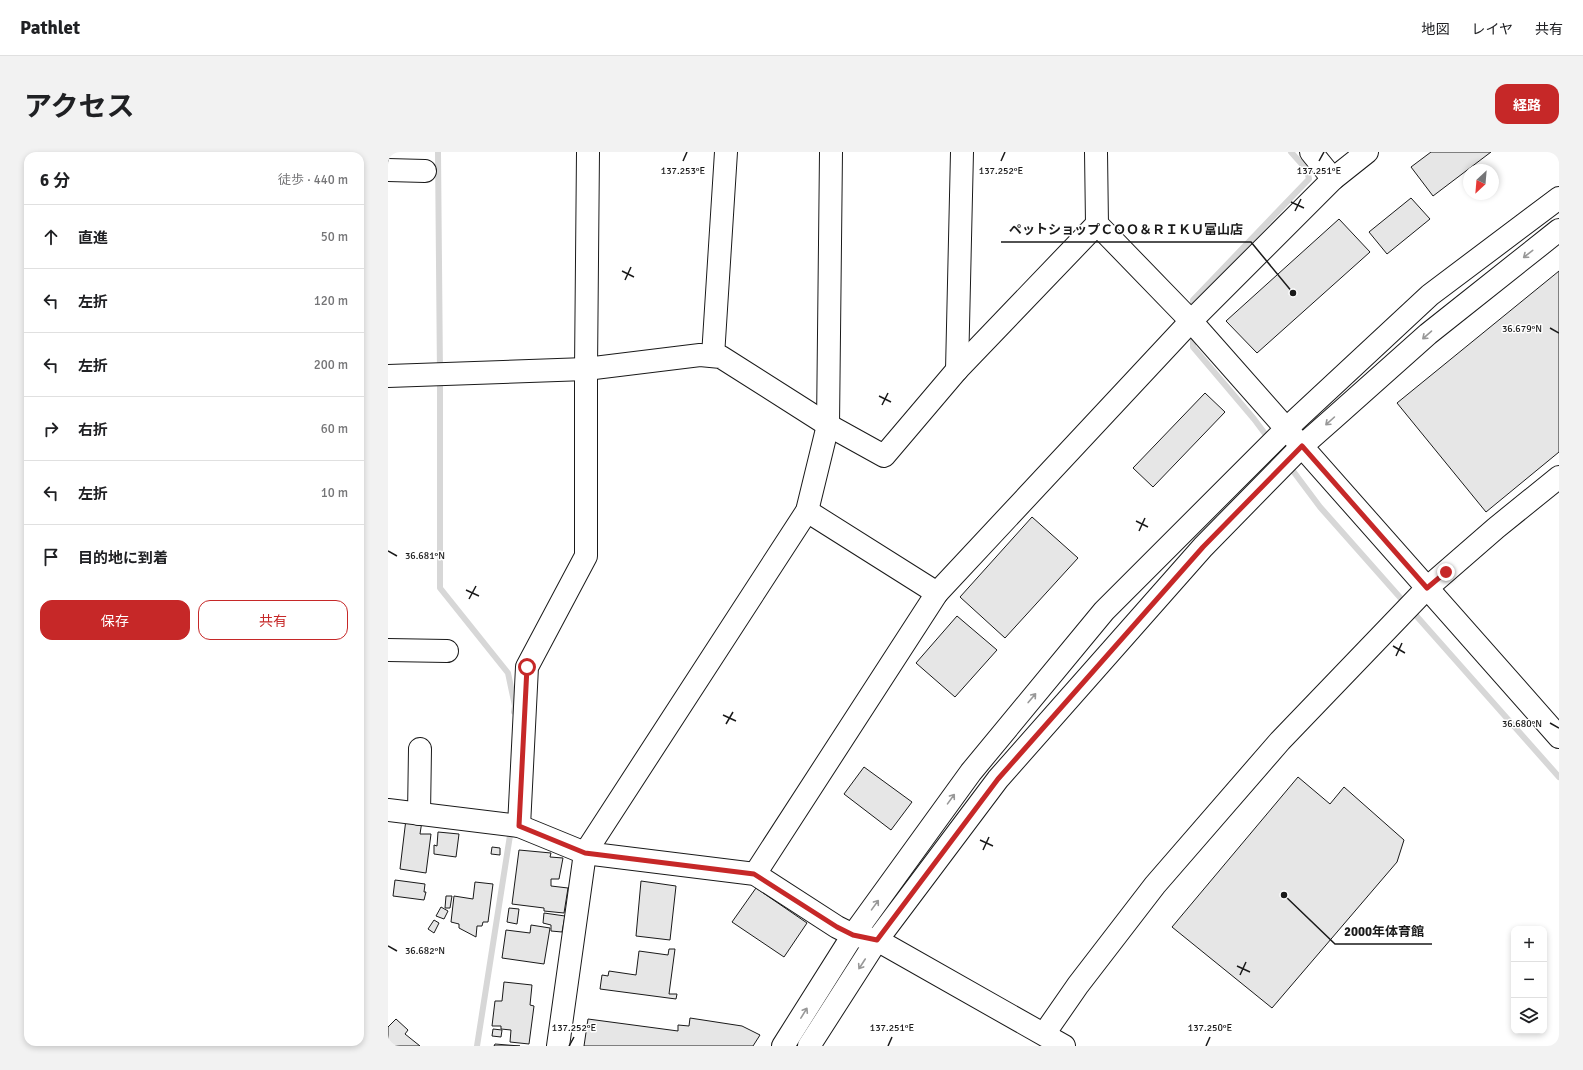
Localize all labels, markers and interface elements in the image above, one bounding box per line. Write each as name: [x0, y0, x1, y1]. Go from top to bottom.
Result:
text: Pathlet: [20, 16, 80, 40]
text: 地図: [1421, 21, 1449, 38]
text: レイヤ: [1471, 21, 1513, 38]
text: 共有: [1535, 21, 1563, 38]
button: 経路: [1495, 84, 1559, 124]
text: アクセス: [24, 90, 135, 124]
north arrow: [1463, 164, 1499, 200]
text: 137.253°E: [661, 165, 706, 177]
text: 137.252°E: [979, 165, 1024, 177]
text: 137.251°E: [1297, 165, 1342, 177]
text: 6 分: [40, 170, 70, 191]
text: 徒歩 · 440 m: [278, 172, 348, 188]
callout: ペットショップＣＯＯ＆ＲＩＫＵ富山店: [1001, 217, 1251, 242]
text: ペットショップＣＯＯ＆ＲＩＫＵ富山店: [1009, 222, 1243, 238]
icon: ahead: [40, 226, 62, 248]
text: 直進: [78, 229, 108, 247]
text: 50 m: [321, 229, 348, 245]
one-way arrow: [1523, 250, 1534, 258]
icon: left: [40, 290, 62, 312]
text: 左折: [78, 293, 108, 311]
text: 120 m: [314, 293, 348, 309]
text: 36.679°N: [1502, 323, 1542, 335]
one-way arrow: [1422, 330, 1432, 339]
icon: left: [40, 354, 62, 376]
text: 左折: [78, 357, 108, 375]
text: 200 m: [314, 357, 348, 373]
one-way arrow: [1324, 417, 1335, 426]
icon: right: [40, 418, 62, 440]
text: 右折: [78, 421, 108, 439]
text: 60 m: [321, 421, 348, 437]
icon: left: [40, 482, 62, 504]
text: 左折: [78, 485, 108, 503]
text: 10 m: [321, 485, 348, 501]
icon: arrive: [40, 546, 62, 568]
text: 目的地に到着: [78, 549, 168, 567]
text: 36.681°N: [405, 550, 445, 562]
route end: [1437, 563, 1455, 581]
button: 保存: [40, 600, 190, 640]
button: 共有: [198, 600, 348, 640]
route start: [518, 658, 536, 676]
one-way arrow: [1028, 692, 1037, 703]
text: 36.680°N: [1502, 718, 1542, 730]
one-way arrow: [947, 794, 955, 805]
one-way arrow: [871, 899, 879, 910]
callout: 2000年体育館: [1335, 919, 1432, 944]
text: 2000年体育館: [1344, 924, 1424, 940]
map controls: [1511, 926, 1547, 1034]
button: +: [1511, 926, 1547, 962]
text: 36.682°N: [405, 945, 445, 957]
one-way arrow: [858, 958, 866, 969]
button: −: [1511, 962, 1547, 998]
button: layers: [1511, 998, 1547, 1034]
one-way arrow: [800, 1007, 808, 1019]
text: 137.252°E: [552, 1022, 597, 1034]
text: 137.251°E: [870, 1022, 915, 1034]
text: 137.250°E: [1188, 1022, 1233, 1034]

